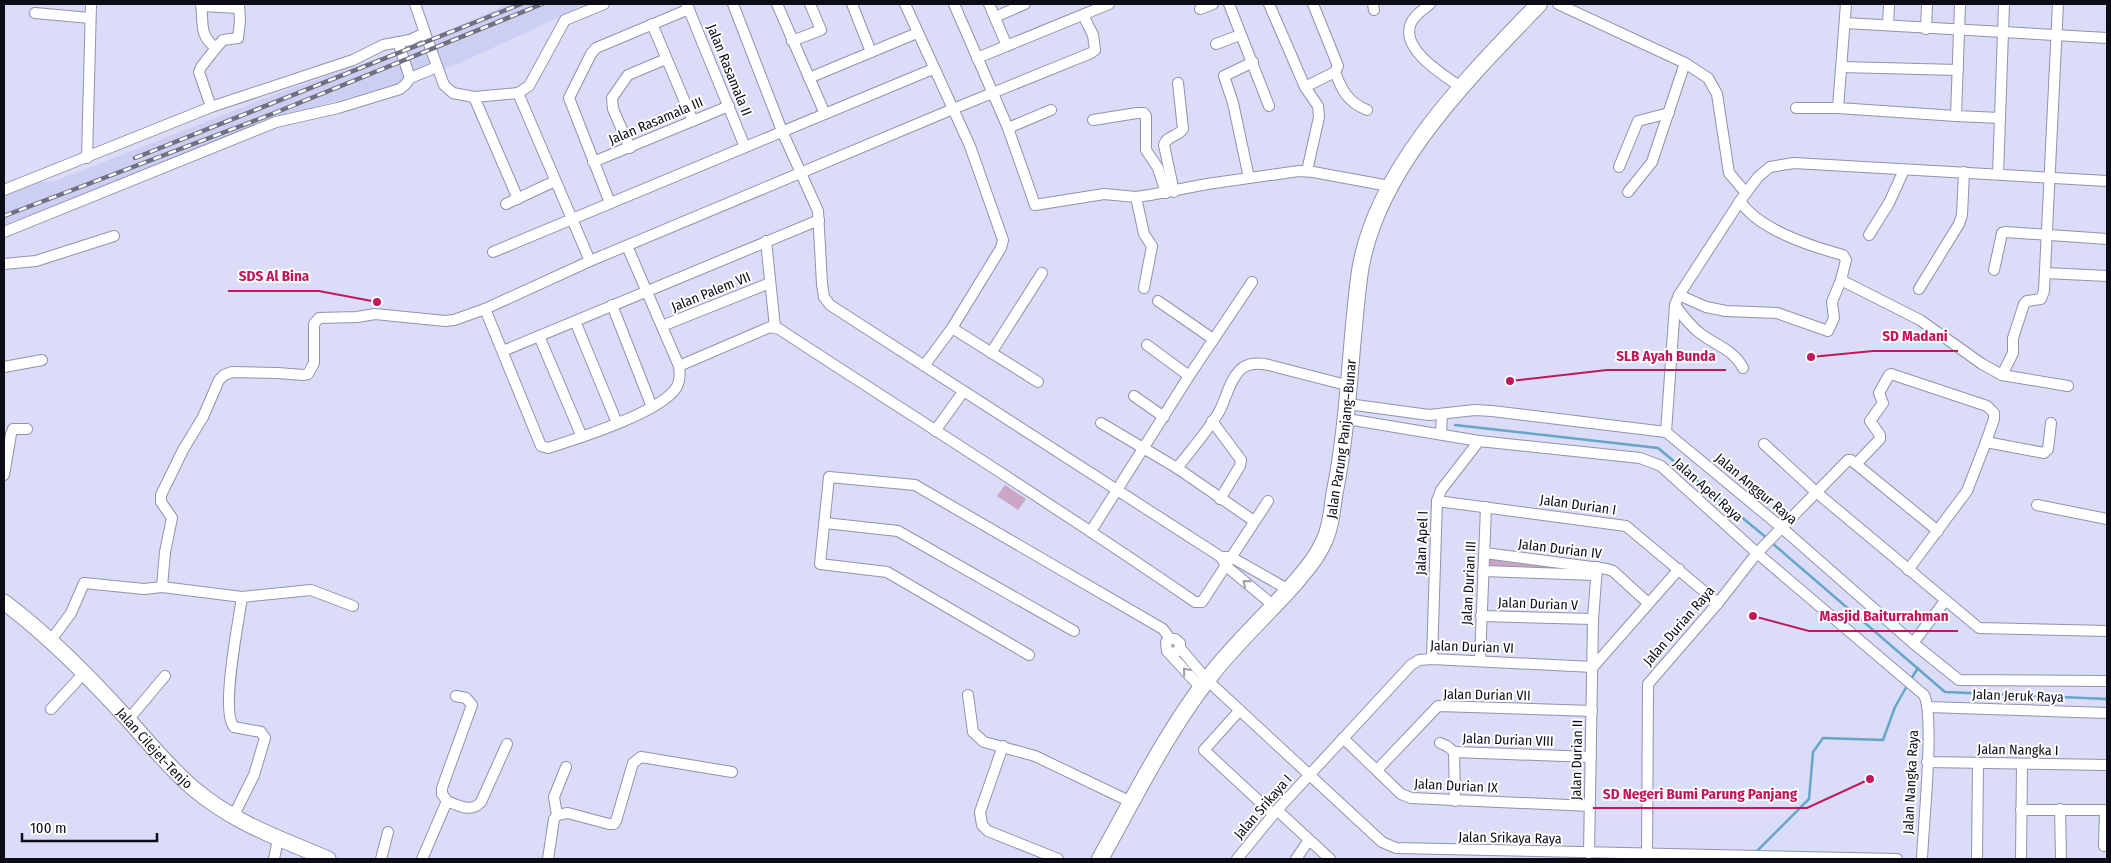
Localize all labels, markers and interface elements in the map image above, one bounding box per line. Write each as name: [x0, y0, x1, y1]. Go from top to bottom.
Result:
street label: Jalan Rasamala II: [703, 22, 755, 118]
street label: Jalan Rasamala III: [606, 93, 706, 149]
callout: SDS Al Bina: [228, 261, 319, 291]
text: SDS Al Bina: [239, 267, 310, 285]
street label: Jalan Palem VII: [669, 268, 753, 316]
callout: SD Madani: [1873, 321, 1958, 351]
text: SD Madani: [1882, 327, 1948, 345]
callout: SLB Ayah Bunda: [1607, 340, 1726, 370]
text: SLB Ayah Bunda: [1616, 347, 1716, 365]
street label: Jalan Parung Panjang–Bunar: [1323, 358, 1360, 520]
street label: Jalan Anggur Raya: [1711, 450, 1801, 528]
street label: Jalan Apel Raya: [1670, 454, 1746, 526]
street label: Jalan Durian I: [1539, 491, 1617, 519]
street label: Jalan Apel I: [1412, 511, 1432, 575]
street label: Jalan Durian IV: [1517, 535, 1604, 563]
street label: Jalan Durian III: [1458, 541, 1480, 625]
one-way arrow: [1243, 580, 1252, 588]
street label: Jalan Durian Raya: [1640, 583, 1718, 669]
street label: Jalan Durian V: [1498, 594, 1579, 614]
callout: Masjid Baiturrahman: [1809, 601, 1958, 631]
text: Masjid Baiturrahman: [1819, 607, 1949, 625]
street label: Jalan Durian VI: [1430, 637, 1514, 657]
one-way arrow: [1183, 667, 1192, 676]
street label: Jalan Durian VII: [1443, 686, 1531, 704]
street label: Jalan Jeruk Raya: [1972, 686, 2064, 706]
street label: Jalan Cilejet–Tenjo: [113, 704, 196, 792]
street label: Jalan Durian II: [1568, 720, 1586, 800]
street label: Jalan Nangka Raya: [1900, 729, 1922, 835]
street label: Jalan Durian VIII: [1462, 730, 1554, 750]
street label: Jalan Nangka I: [1977, 741, 2059, 759]
street label: Jalan Srikaya I: [1230, 771, 1296, 843]
street label: Jalan Durian IX: [1414, 775, 1498, 797]
callout: SD Negeri Bumi Parung Panjang: [1593, 778, 1807, 808]
text: SD Negeri Bumi Parung Panjang: [1603, 785, 1798, 803]
scale bar: [22, 810, 158, 842]
text: 100 m: [30, 819, 67, 837]
street label: Jalan Srikaya Raya: [1458, 829, 1562, 847]

